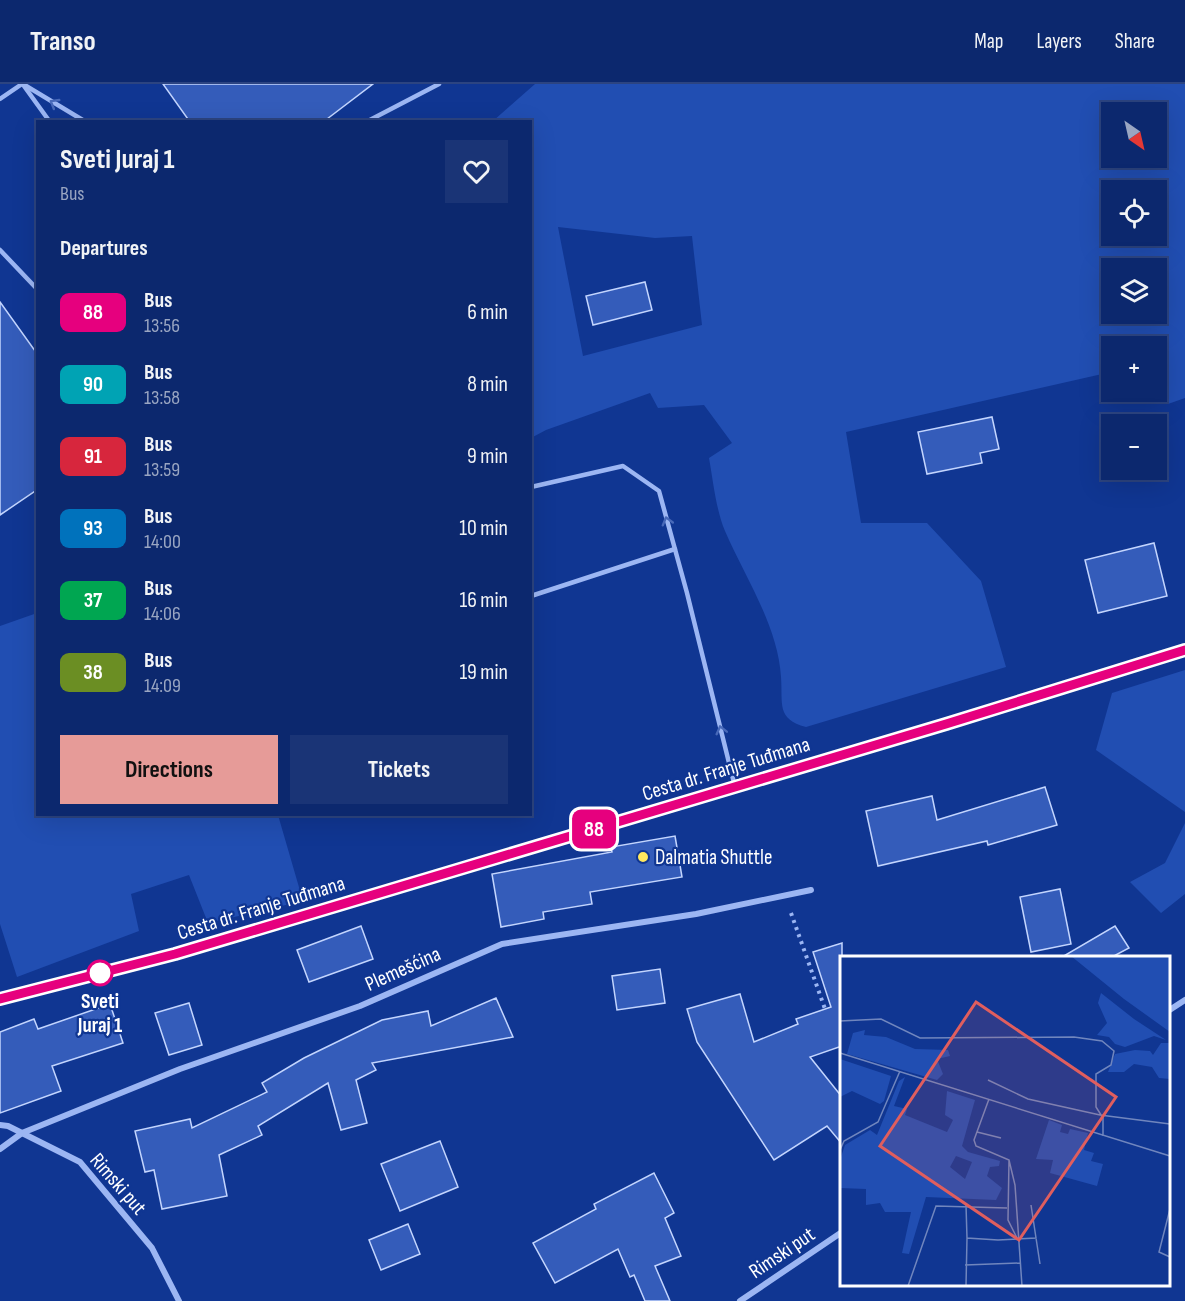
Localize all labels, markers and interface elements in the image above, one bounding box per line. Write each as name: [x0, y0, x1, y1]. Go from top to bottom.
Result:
text: Transo: [30, 25, 96, 58]
text: Map: [974, 29, 1003, 54]
text: Layers: [1036, 29, 1082, 54]
text: Share: [1115, 29, 1155, 54]
one-way arrow: [50, 98, 60, 110]
north arrow: [1101, 102, 1167, 168]
map controls: [1101, 102, 1167, 480]
button: heart: [445, 140, 508, 203]
text: Sveti Juraj 1: [60, 143, 174, 176]
button: locate: [1101, 180, 1167, 246]
text: Bus: [60, 182, 84, 206]
text: Departures: [60, 235, 148, 262]
button: layers: [1101, 258, 1167, 324]
text: Bus: [144, 287, 173, 314]
text: 6 min: [467, 299, 508, 326]
text: 88: [83, 300, 103, 325]
text: 13:56: [144, 314, 180, 338]
button: +: [1101, 336, 1167, 402]
text: Bus: [144, 359, 173, 386]
text: 8 min: [467, 371, 508, 398]
text: 90: [83, 372, 103, 397]
text: 13:58: [144, 386, 180, 410]
button: −: [1101, 414, 1167, 480]
text: Bus: [144, 431, 173, 458]
text: 9 min: [467, 443, 508, 470]
text: 91: [84, 444, 102, 469]
text: 13:59: [144, 458, 180, 482]
text: Bus: [144, 503, 173, 530]
text: 10 min: [459, 515, 508, 542]
text: 93: [83, 516, 103, 541]
one-way arrow: [662, 516, 674, 527]
text: 14:00: [144, 530, 181, 554]
text: Bus: [144, 575, 173, 602]
text: 16 min: [460, 587, 508, 614]
text: 37: [84, 588, 102, 613]
text: 14:06: [144, 602, 181, 626]
text: Bus: [144, 647, 173, 674]
text: 19 min: [459, 659, 508, 686]
text: 38: [83, 660, 103, 685]
text: 14:09: [144, 674, 181, 698]
one-way arrow: [715, 725, 728, 735]
street label: Cesta dr. Franje Tuđmana: [639, 732, 813, 806]
button: Directions: [60, 735, 278, 804]
button: Tickets: [290, 735, 508, 804]
line badge: 88: [567, 810, 621, 848]
text: 88: [584, 817, 604, 842]
place label: Dalmatia Shuttle: [655, 845, 772, 870]
marker: Dalmatia Shuttle: [636, 850, 650, 864]
street label: Cesta dr. Franje Tuđmana: [174, 871, 348, 945]
street label: Plemešćina: [361, 941, 445, 997]
inset map: [840, 956, 1170, 1286]
marker: Sveti Juraj 1: [87, 960, 113, 986]
place label: Sveti Juraj 1: [77, 989, 122, 1038]
street label: Rimski put: [84, 1148, 152, 1220]
street label: Rimski put: [744, 1222, 820, 1284]

